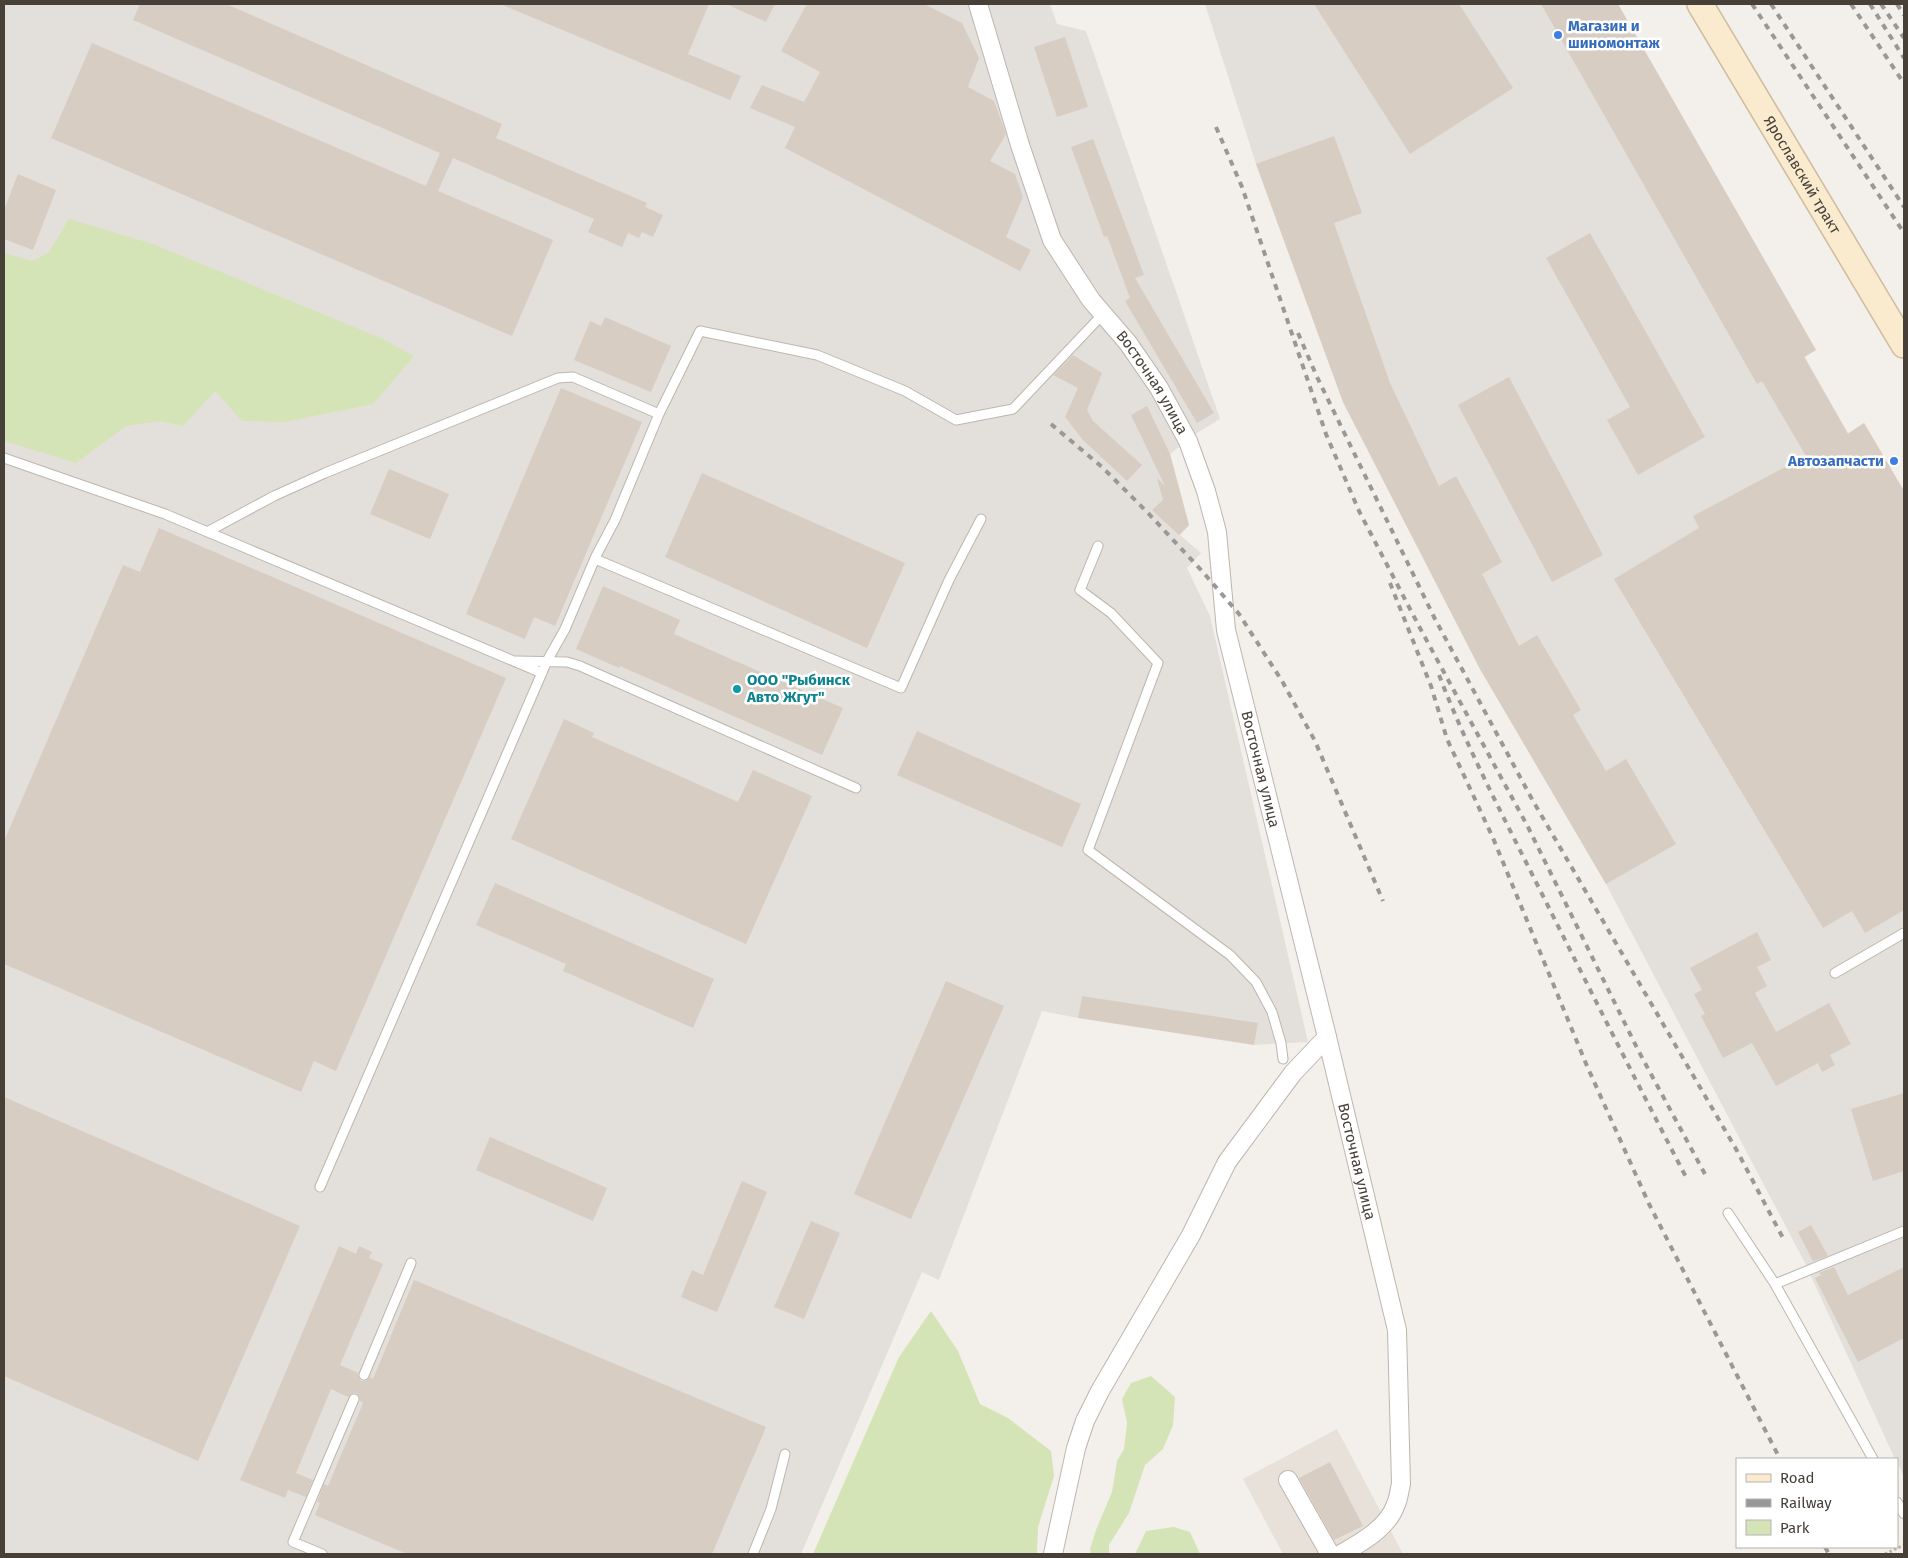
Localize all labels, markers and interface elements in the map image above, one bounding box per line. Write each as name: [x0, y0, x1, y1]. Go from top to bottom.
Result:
place label: Магазин и шиномонтаж: [1568, 17, 1660, 52]
marker: Магазин и шиномонтаж: [1552, 29, 1564, 41]
street label: Ярославский тракт: [1760, 112, 1845, 237]
street label: Восточная улица: [1112, 327, 1192, 438]
place label: Автозапчасти: [1787, 452, 1884, 470]
marker: Автозапчасти: [1888, 455, 1900, 467]
place label: ООО "Рыбинск Авто Жгут": [746, 671, 851, 706]
marker: ООО "Рыбинск Авто Жгут": [731, 683, 743, 695]
street label: Восточная улица: [1237, 709, 1284, 829]
street label: Восточная улица: [1334, 1101, 1379, 1222]
legend: [1736, 1458, 1898, 1548]
text: Road: [1780, 1469, 1815, 1487]
text: Railway: [1780, 1494, 1832, 1512]
text: Park: [1780, 1519, 1810, 1537]

